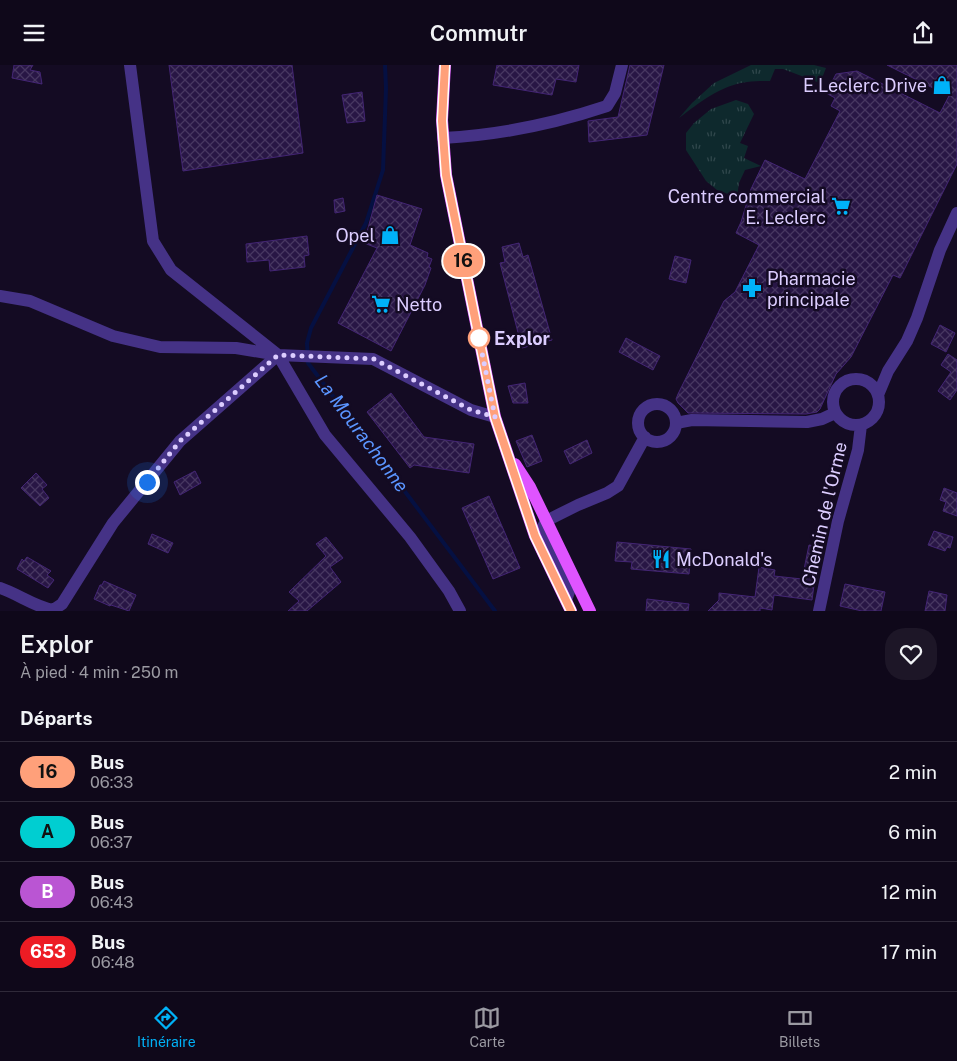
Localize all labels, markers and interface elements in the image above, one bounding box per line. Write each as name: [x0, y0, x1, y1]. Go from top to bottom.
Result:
icon: menu: [20, 19, 48, 47]
icon: share: [909, 19, 937, 47]
text: Commutr: [430, 20, 527, 46]
shop icon: E.Leclerc Drive: [931, 74, 953, 96]
place label: E.Leclerc Drive: [803, 75, 927, 96]
place label: Centre commercial E. Leclerc: [668, 186, 826, 228]
supermarket icon: Centre commercial E. Leclerc: [830, 195, 852, 217]
shop icon: Opel: [379, 224, 401, 246]
place label: Opel: [336, 225, 375, 246]
line badge: 16: [440, 245, 486, 277]
text: 16: [453, 250, 473, 271]
place label: Pharmacie principale: [767, 268, 856, 310]
pharmacy icon: Pharmacie principale: [741, 277, 763, 299]
supermarket icon: Netto: [370, 293, 392, 315]
place label: Netto: [396, 294, 442, 315]
marker: Explor: [468, 327, 490, 349]
place label: Explor: [494, 328, 551, 349]
water label: La Mourachonne: [311, 370, 413, 496]
street label: Chemin de l'Orme: [797, 440, 851, 588]
your location: [135, 470, 160, 495]
restaurant icon: McDonald's: [650, 548, 672, 570]
place label: McDonald's: [676, 549, 772, 570]
button: heart: [885, 628, 937, 680]
text: Explor: [20, 630, 94, 658]
text: À pied · 4 min · 250 m: [20, 663, 178, 682]
text: Départs: [20, 707, 92, 729]
text: Bus: [90, 751, 124, 773]
text: 16: [38, 761, 57, 782]
text: 2 min: [889, 761, 937, 783]
text: 06:33: [90, 773, 133, 792]
text: Bus: [90, 811, 124, 833]
text: A: [41, 821, 54, 842]
text: 6 min: [888, 821, 937, 843]
text: 06:37: [90, 833, 133, 852]
text: Bus: [90, 871, 124, 893]
text: B: [41, 881, 54, 902]
text: 12 min: [881, 881, 937, 903]
text: 06:43: [90, 893, 133, 912]
text: Bus: [91, 931, 125, 953]
text: 653: [30, 941, 66, 962]
text: 17 min: [881, 941, 937, 963]
text: 06:48: [91, 953, 135, 972]
tab: Itinéraire: [137, 1004, 196, 1050]
tab: Carte: [469, 1004, 505, 1050]
tab: Billets: [779, 1004, 820, 1050]

